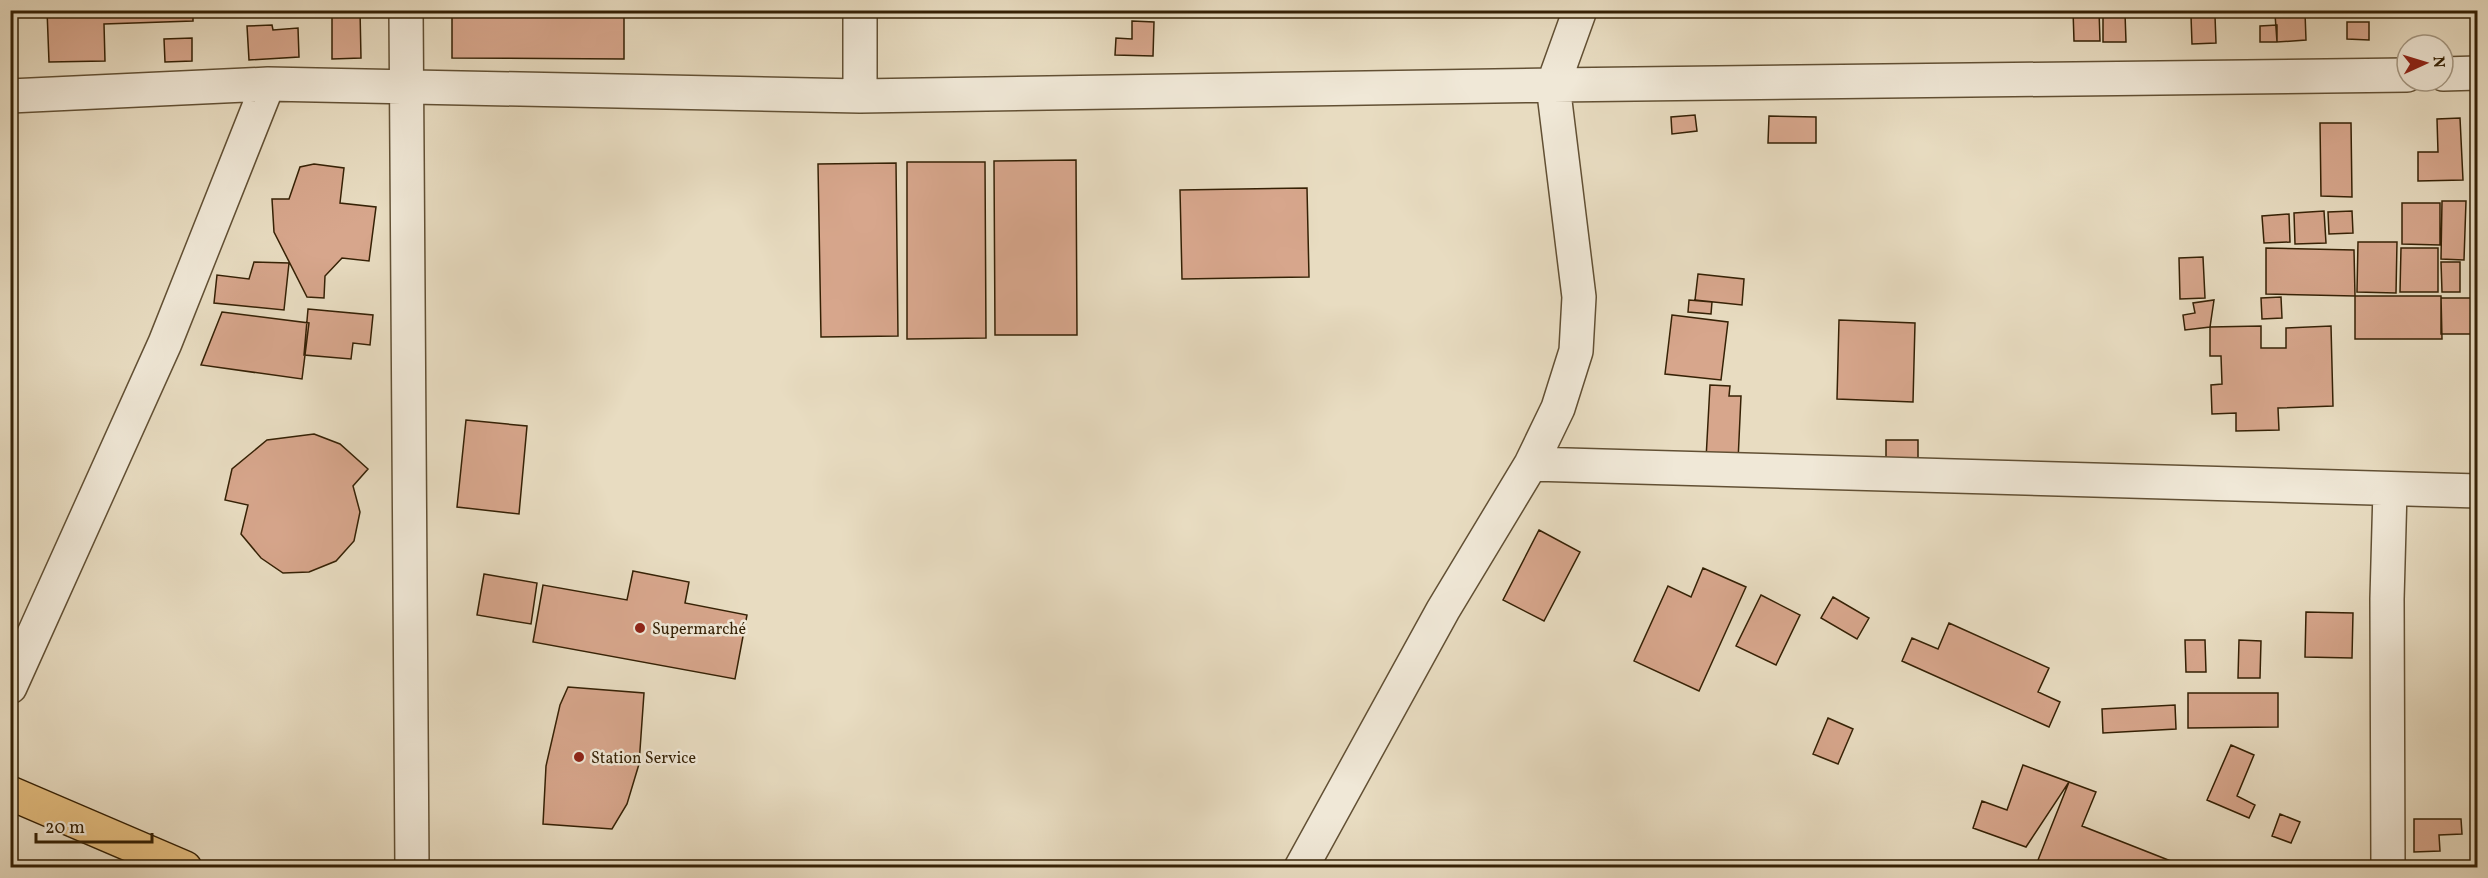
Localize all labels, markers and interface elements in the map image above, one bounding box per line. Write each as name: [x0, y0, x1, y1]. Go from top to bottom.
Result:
north arrow: [2395, 33, 2455, 93]
text: N: [2427, 56, 2449, 69]
place label: Supermarché: [652, 619, 746, 641]
marker: Supermarché: [633, 621, 647, 635]
place label: Station Service: [591, 748, 696, 770]
marker: Station Service: [572, 750, 586, 764]
scale bar: [36, 806, 152, 844]
text: 20 m: [45, 816, 85, 841]

